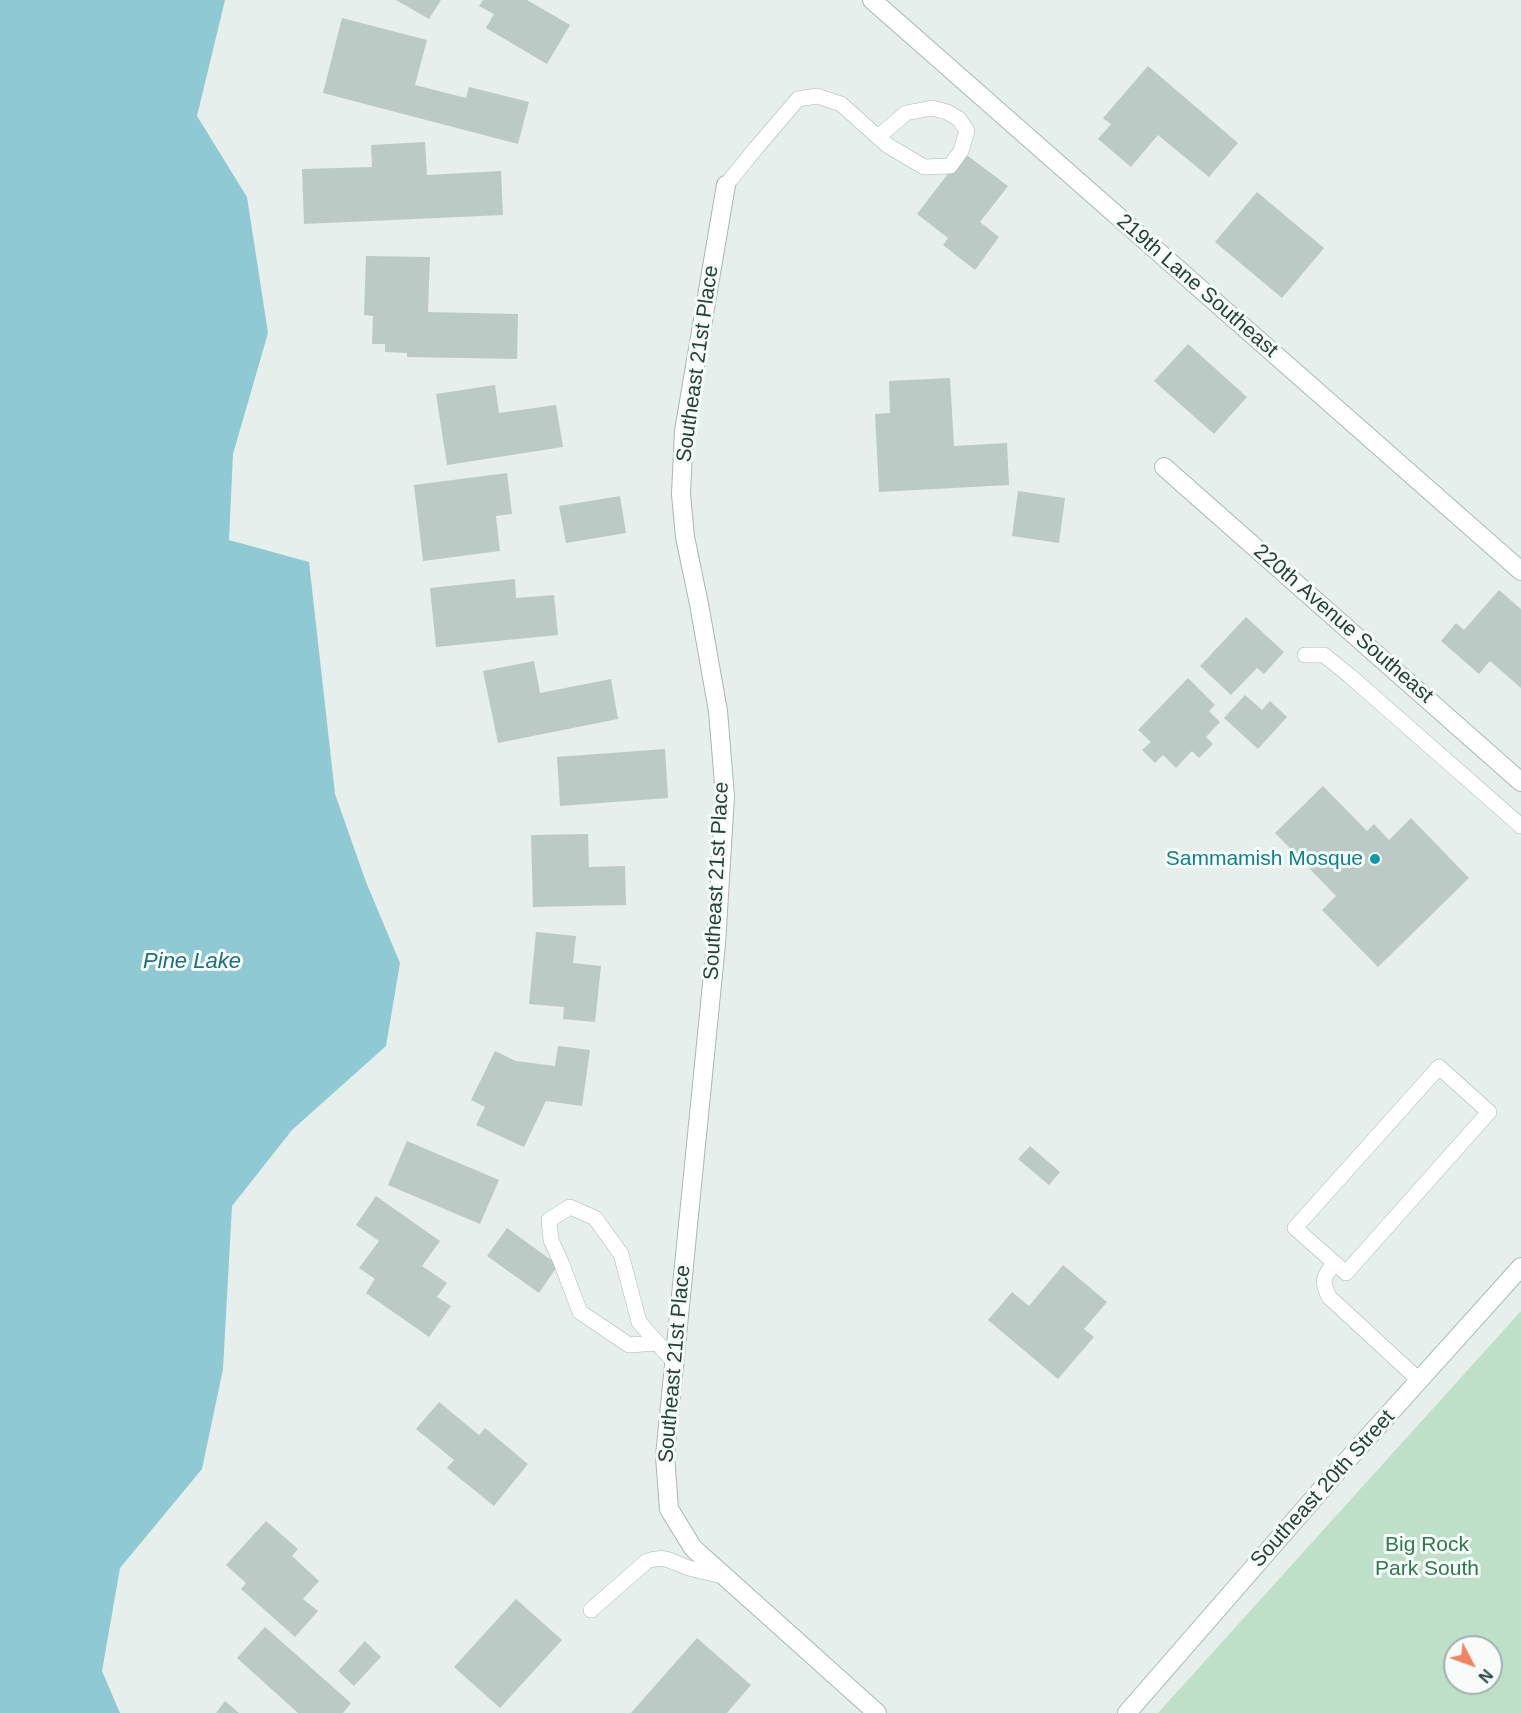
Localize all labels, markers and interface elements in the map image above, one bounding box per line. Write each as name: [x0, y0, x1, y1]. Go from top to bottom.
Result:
street label: 219th Lane Southeast: [1111, 209, 1283, 363]
street label: Southeast 21st Place: [672, 264, 724, 464]
street label: 220th Avenue Southeast: [1248, 539, 1438, 709]
street label: Southeast 21st Place: [699, 781, 735, 981]
place label: Sammamish Mosque: [1166, 846, 1363, 872]
marker: Sammamish Mosque: [1368, 852, 1382, 866]
water label: Pine Lake: [143, 949, 241, 975]
street label: Southeast 21st Place: [654, 1264, 696, 1464]
street label: Southeast 20th Street: [1246, 1405, 1400, 1573]
park label: Big Rock Park South: [1375, 1532, 1479, 1582]
north arrow: [1443, 1635, 1503, 1695]
text: N: [1475, 1666, 1496, 1686]

